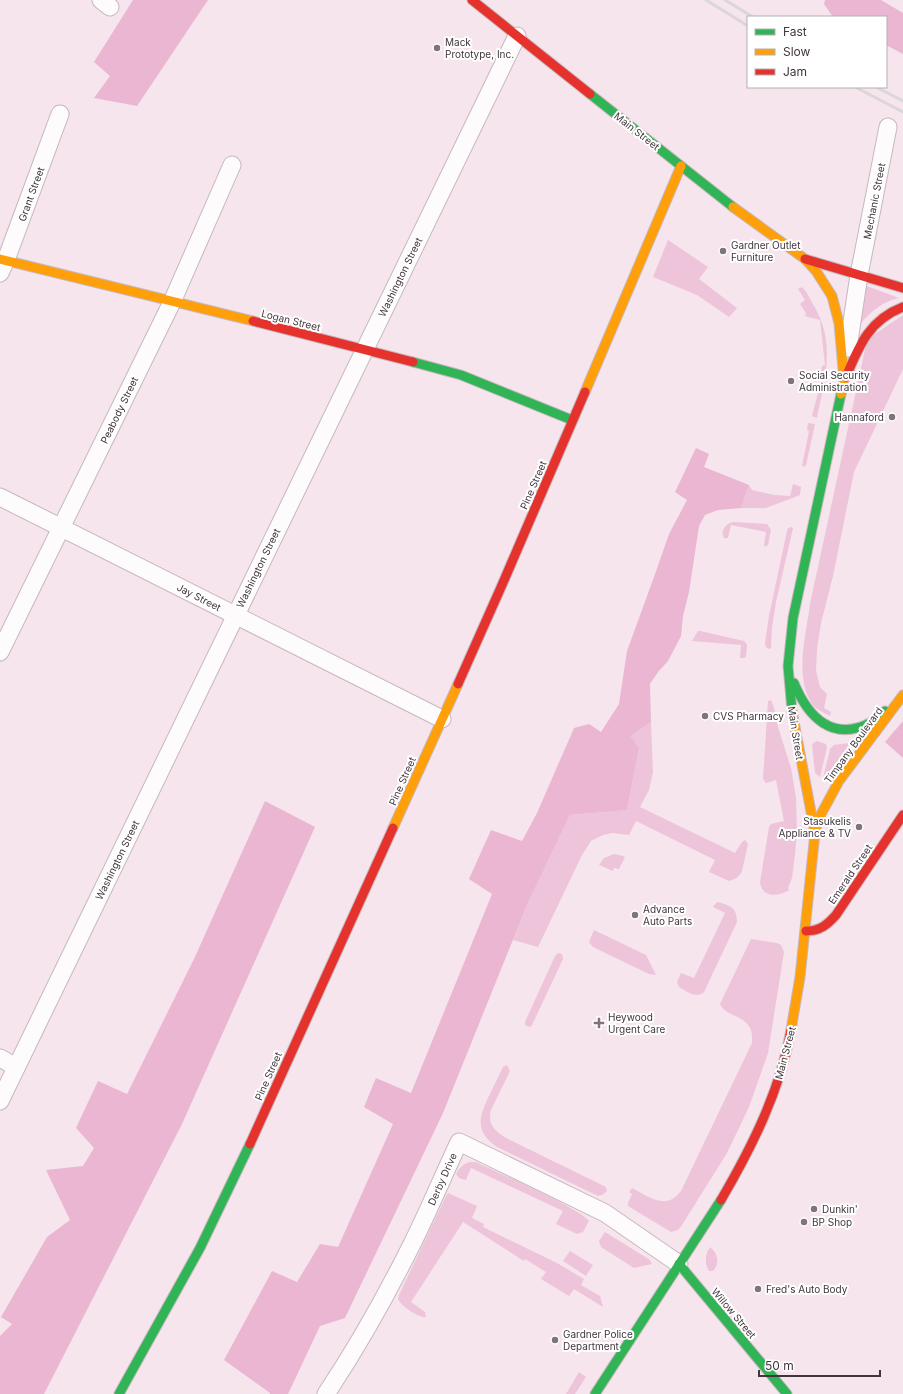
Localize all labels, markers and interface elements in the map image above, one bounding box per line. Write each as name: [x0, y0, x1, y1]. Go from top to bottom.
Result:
legend: [747, 16, 887, 88]
text: Fast: [783, 24, 807, 39]
place label: Mack Prototype, Inc.: [445, 36, 514, 60]
marker: Mack Prototype, Inc.: [432, 43, 442, 53]
text: Slow: [783, 44, 811, 59]
text: Jam: [783, 64, 807, 79]
street label: Main Street: [612, 110, 663, 153]
street label: Mechanic Street: [861, 161, 887, 240]
street label: Grant Street: [16, 164, 47, 223]
street label: Washington Street: [376, 235, 425, 319]
place label: Gardner Outlet Furniture: [731, 239, 801, 263]
marker: Gardner Outlet Furniture: [718, 246, 728, 256]
street label: Logan Street: [260, 307, 322, 333]
place label: Social Security Administration: [799, 369, 870, 393]
street label: Peabody Street: [98, 374, 141, 445]
marker: Social Security Administration: [786, 376, 796, 386]
place label: Hannaford: [834, 411, 884, 423]
marker: Hannaford: [887, 412, 897, 422]
street label: Pine Street: [517, 458, 549, 511]
street label: Washington Street: [234, 526, 283, 610]
street label: Jay Street: [175, 581, 224, 614]
street label: Main Street: [786, 705, 806, 761]
street label: Timpany Boulevard: [821, 705, 885, 785]
place label: CVS Pharmacy: [713, 710, 784, 722]
marker: CVS Pharmacy: [700, 711, 710, 721]
street label: Pine Street: [386, 754, 418, 807]
place label: Stasukelis Appliance & TV: [779, 815, 851, 839]
street label: Washington Street: [93, 818, 142, 902]
marker: Stasukelis Appliance & TV: [854, 822, 864, 832]
street label: Emerald Street: [826, 841, 875, 906]
place label: Advance Auto Parts: [643, 903, 692, 927]
marker: Advance Auto Parts: [630, 910, 640, 920]
place label: Heywood Urgent Care: [608, 1011, 666, 1035]
marker: Heywood Urgent Care: [593, 1017, 605, 1029]
street label: Main Street: [772, 1025, 798, 1081]
street label: Pine Street: [252, 1049, 284, 1102]
street label: Derby Drive: [425, 1151, 459, 1207]
place label: Dunkin': [822, 1203, 858, 1215]
marker: Dunkin': [809, 1204, 819, 1214]
place label: BP Shop: [812, 1216, 852, 1228]
marker: BP Shop: [799, 1217, 809, 1227]
place label: Fred's Auto Body: [766, 1283, 848, 1295]
marker: Fred's Auto Body: [753, 1284, 763, 1294]
street label: Willow Street: [709, 1285, 759, 1341]
place label: Gardner Police Department: [563, 1328, 633, 1352]
marker: Gardner Police Department: [550, 1335, 560, 1345]
scale bar: [759, 1352, 880, 1378]
text: 50 m: [765, 1358, 794, 1373]

